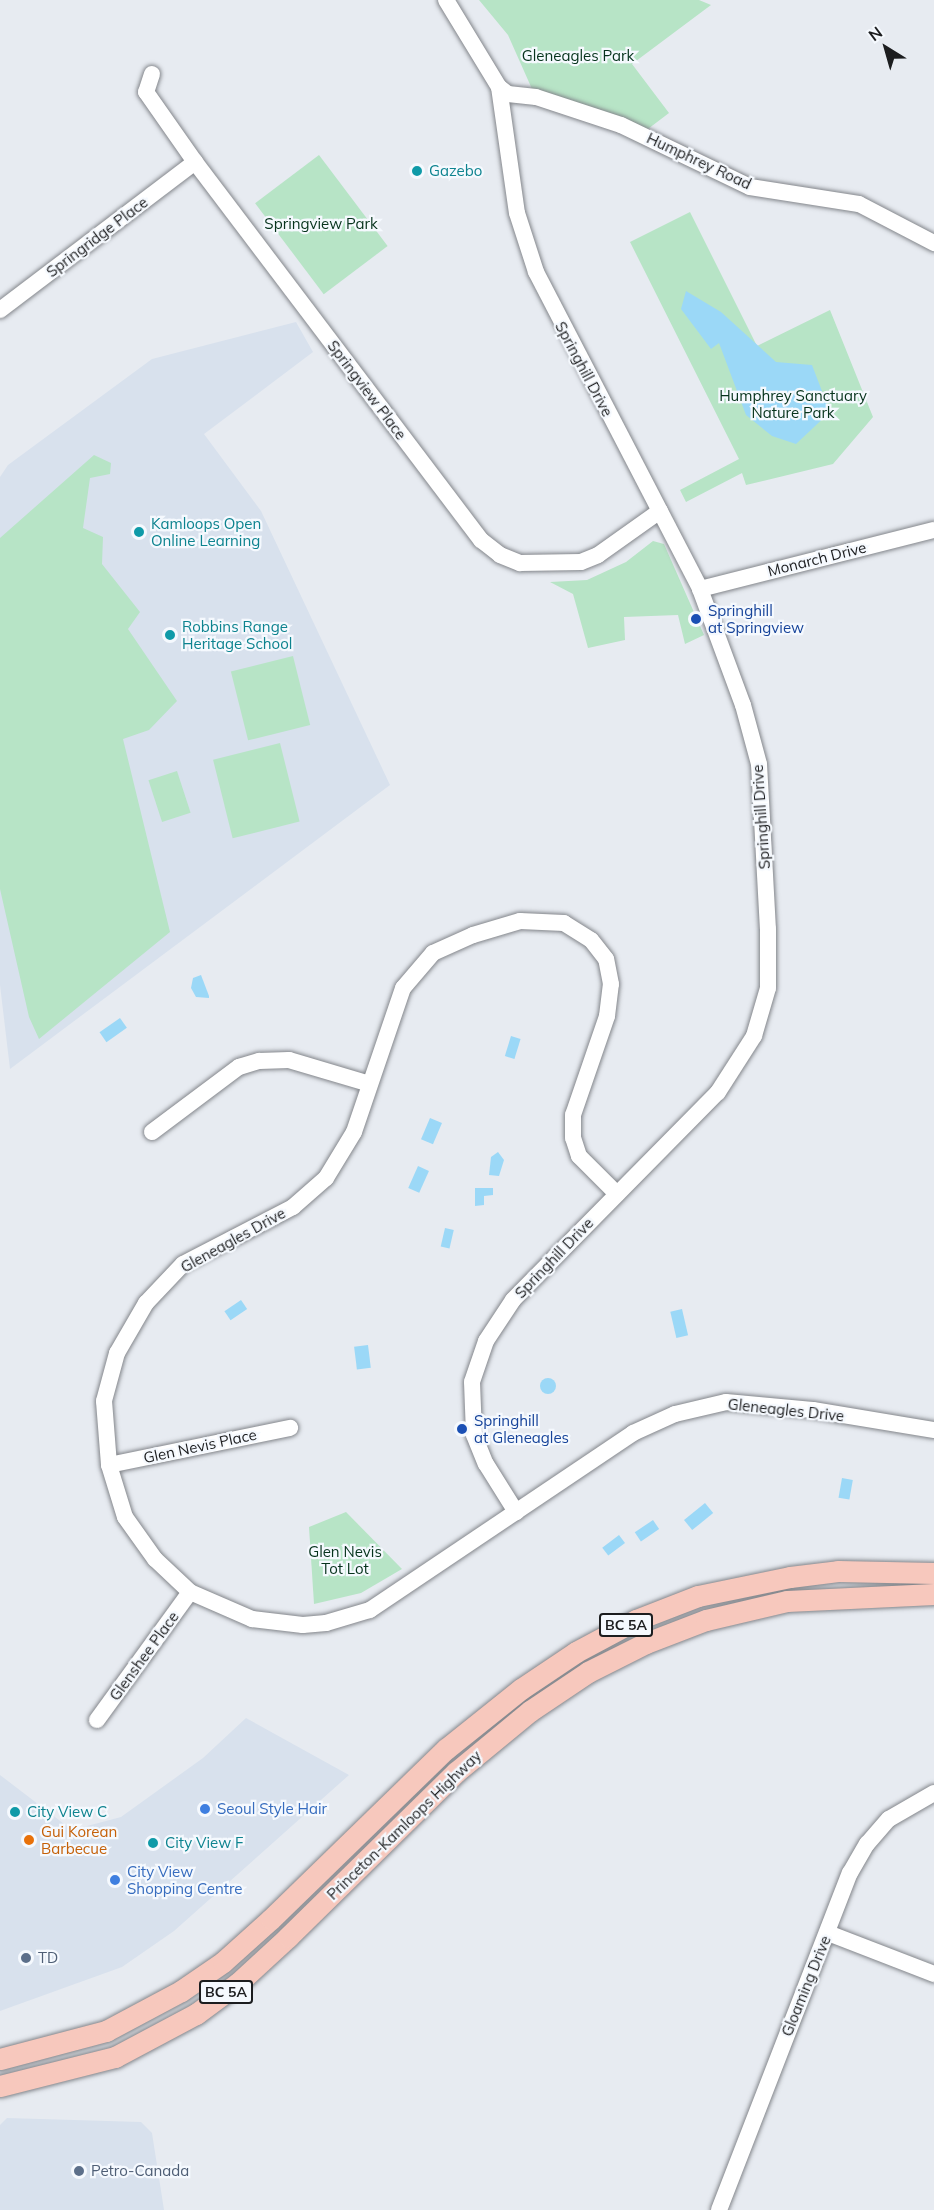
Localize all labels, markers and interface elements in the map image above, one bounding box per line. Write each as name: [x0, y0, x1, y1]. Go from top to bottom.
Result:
north arrow: [856, 18, 916, 78]
text: N: [864, 22, 886, 45]
park label: Gleneagles Park: [522, 47, 634, 65]
street label: Humphrey Road: [644, 129, 754, 193]
place label: Gazebo: [429, 162, 482, 180]
marker: Gazebo: [410, 164, 424, 178]
street label: Springridge Place: [43, 193, 151, 281]
park label: Springview Park: [264, 215, 378, 233]
street label: Springhill Drive: [551, 318, 617, 420]
street label: Springview Place: [324, 337, 410, 443]
park label: Humphrey Sanctuary Nature Park: [719, 386, 867, 421]
place label: Kamloops Open Online Learning: [151, 514, 261, 549]
marker: Kamloops Open Online Learning: [132, 525, 146, 539]
street label: Monarch Drive: [766, 538, 868, 580]
place label: Springhill at Springview: [708, 601, 804, 636]
marker: Springhill at Springview: [689, 612, 703, 626]
place label: Robbins Range Heritage School: [182, 617, 292, 652]
marker: Robbins Range Heritage School: [163, 628, 177, 642]
street label: Springhill Drive: [748, 764, 774, 870]
street label: Gleneagles Drive: [177, 1204, 289, 1276]
street label: Springhill Drive: [511, 1214, 597, 1302]
street label: Gleneagles Drive: [727, 1395, 845, 1425]
place label: Springhill at Gleneagles: [474, 1411, 569, 1446]
marker: Springhill at Gleneagles: [455, 1422, 469, 1436]
street label: Glen Nevis Place: [142, 1425, 258, 1467]
park label: Glen Nevis Tot Lot: [308, 1542, 382, 1577]
street label: Glenshee Place: [106, 1608, 182, 1704]
road number: BC 5A: [599, 1614, 653, 1636]
street label: Princeton-Kamloops Highway: [323, 1747, 485, 1903]
place label: Seoul Style Hair: [217, 1800, 327, 1818]
marker: Seoul Style Hair: [198, 1802, 212, 1816]
place label: City View C: [27, 1803, 107, 1821]
marker: City View C: [8, 1805, 22, 1819]
place label: Gui Korean Barbecue: [41, 1822, 117, 1857]
marker: Gui Korean Barbecue: [22, 1833, 36, 1847]
place label: City View F: [165, 1834, 244, 1852]
marker: City View F: [146, 1836, 160, 1850]
place label: City View Shopping Centre: [127, 1862, 242, 1897]
marker: City View Shopping Centre: [108, 1873, 122, 1887]
street label: Gloaming Drive: [778, 1933, 834, 2039]
place label: TD: [38, 1949, 58, 1967]
marker: TD: [19, 1951, 33, 1965]
road number: BC 5A: [199, 1981, 253, 2003]
place label: Petro-Canada: [91, 2162, 189, 2180]
marker: Petro-Canada: [72, 2164, 86, 2178]

